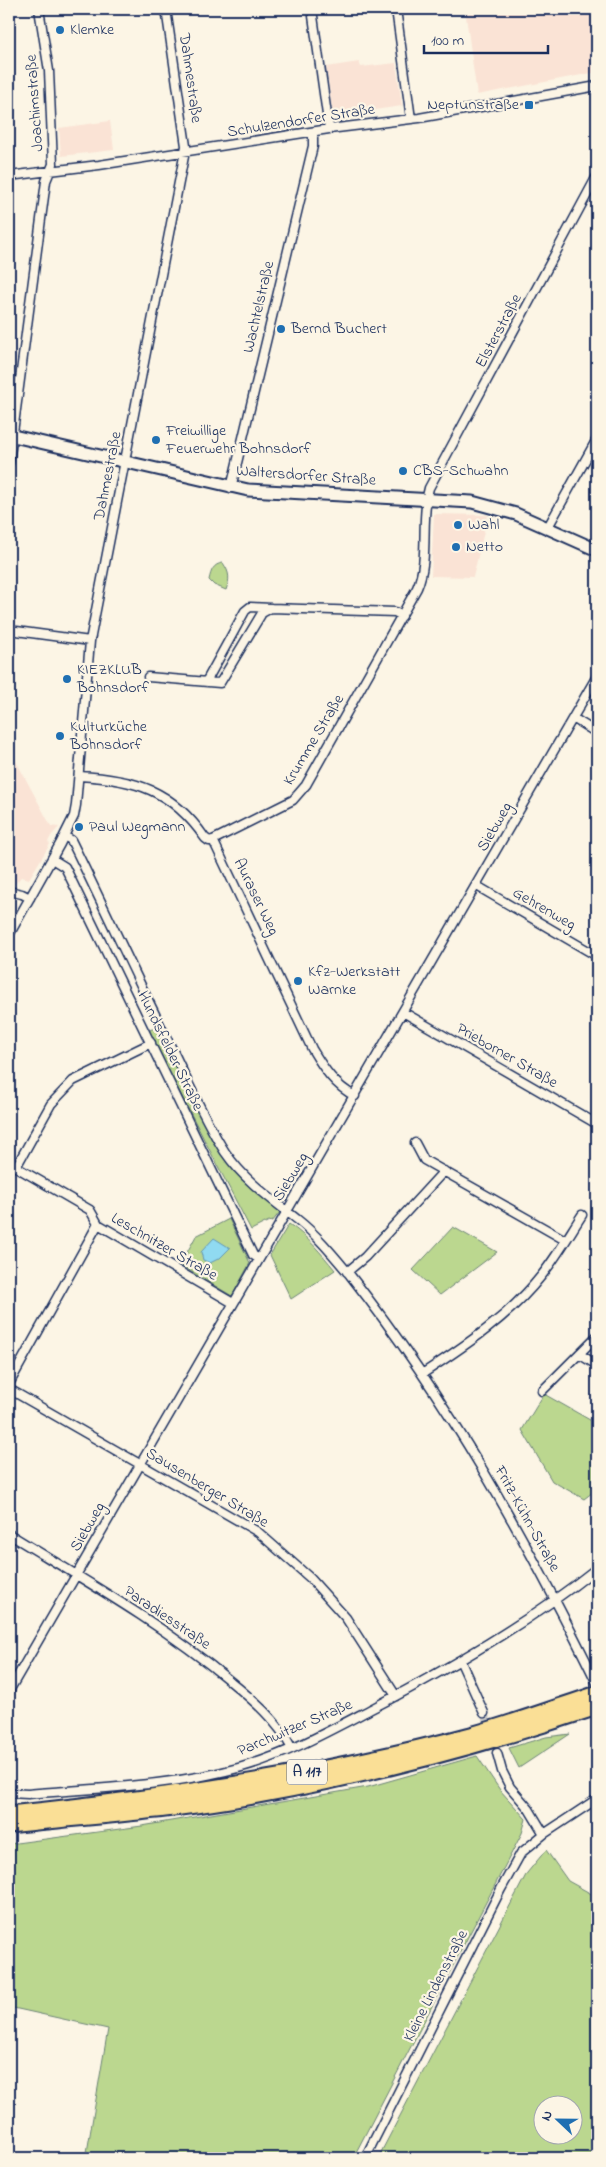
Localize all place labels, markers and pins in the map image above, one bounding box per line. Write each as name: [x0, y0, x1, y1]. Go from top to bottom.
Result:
place label: Klemke: [70, 18, 115, 42]
marker: Klemke: [54, 24, 66, 36]
place label: Neptunstraße: [427, 93, 520, 117]
marker: Neptunstraße: [523, 99, 535, 111]
place label: Bernd Buchert: [290, 317, 387, 341]
marker: Bernd Buchert: [275, 323, 287, 335]
place label: Freiwillige Feuerwehr Bohnsdorf: [165, 419, 312, 461]
marker: Freiwillige Feuerwehr Bohnsdorf: [150, 434, 162, 446]
place label: CBS-Schwahn: [413, 459, 509, 483]
marker: CBS-Schwahn: [397, 465, 409, 477]
place label: Wahl: [468, 513, 500, 537]
marker: Wahl: [452, 519, 464, 531]
place label: Netto: [466, 535, 503, 559]
marker: Netto: [450, 541, 462, 553]
place label: KIEZKLUB Bohnsdorf: [76, 658, 150, 700]
marker: KIEZKLUB Bohnsdorf: [61, 673, 73, 685]
place label: Kulturküche Bohnsdorf: [69, 715, 148, 757]
marker: Kulturküche Bohnsdorf: [54, 730, 66, 742]
place label: Paul Wegmann: [89, 815, 185, 839]
marker: Paul Wegmann: [73, 821, 85, 833]
place label: Kfz-Werkstatt Warnke: [308, 960, 401, 1002]
marker: Kfz-Werkstatt Warnke: [292, 975, 304, 987]

